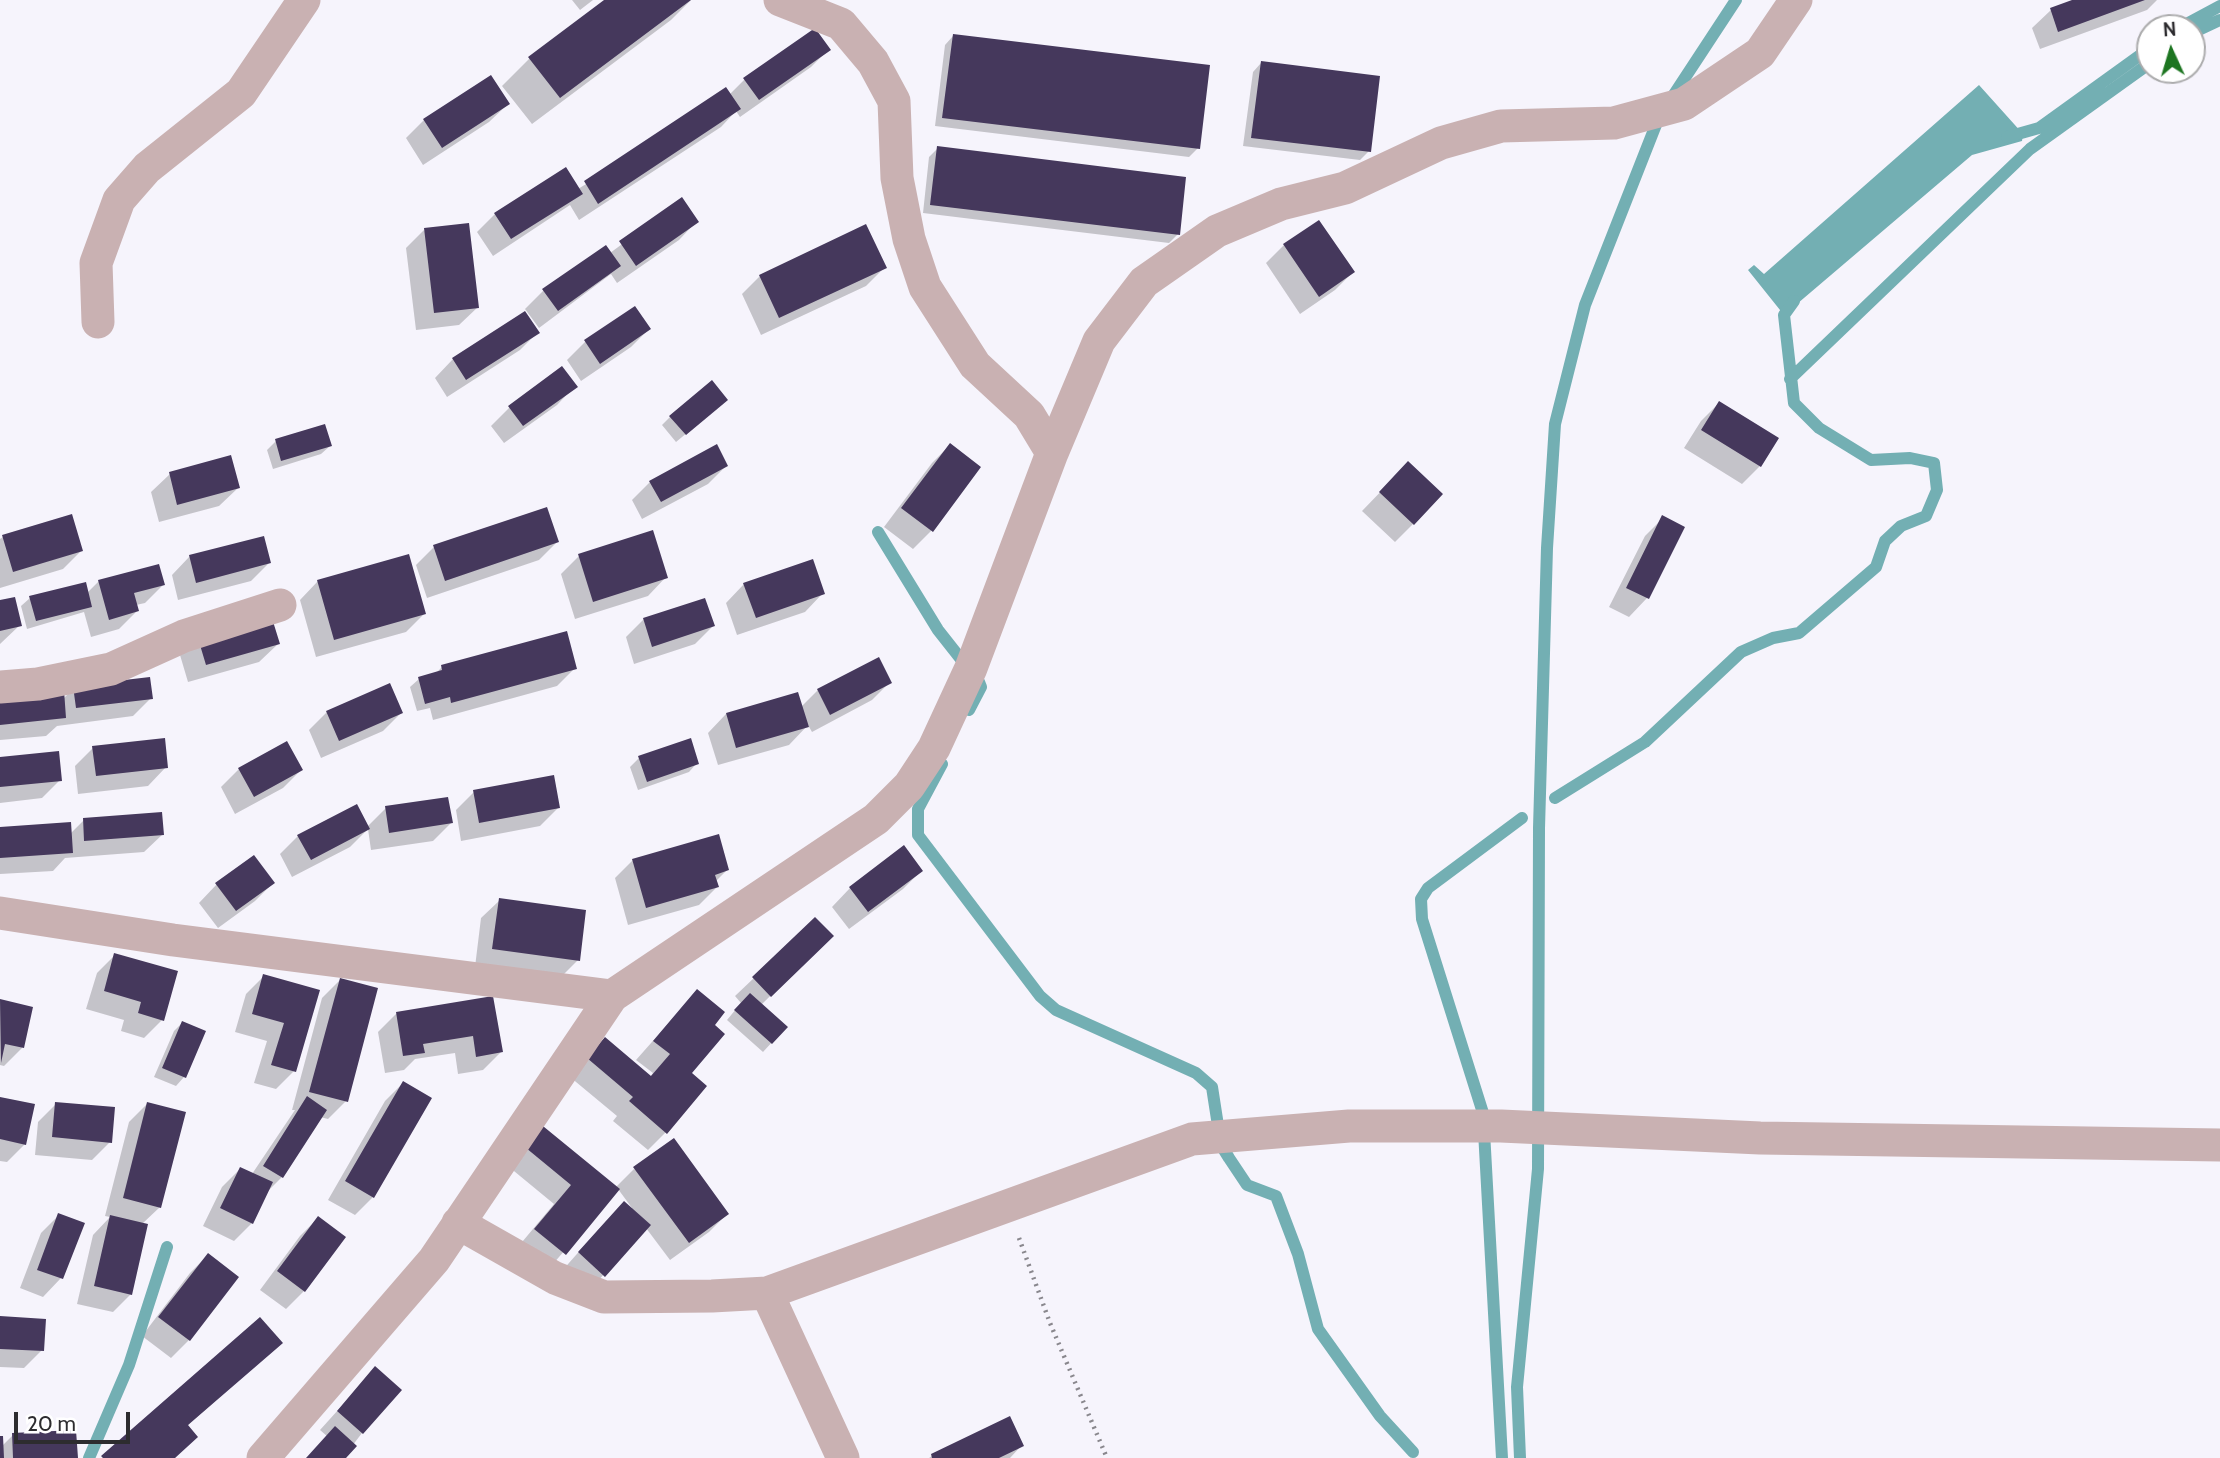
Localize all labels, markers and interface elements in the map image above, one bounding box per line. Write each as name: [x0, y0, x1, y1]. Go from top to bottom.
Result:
north arrow: [2136, 14, 2206, 84]
text: N: [2162, 18, 2177, 41]
scale bar: [18, 1398, 133, 1442]
text: 20 m: [27, 1411, 76, 1436]

